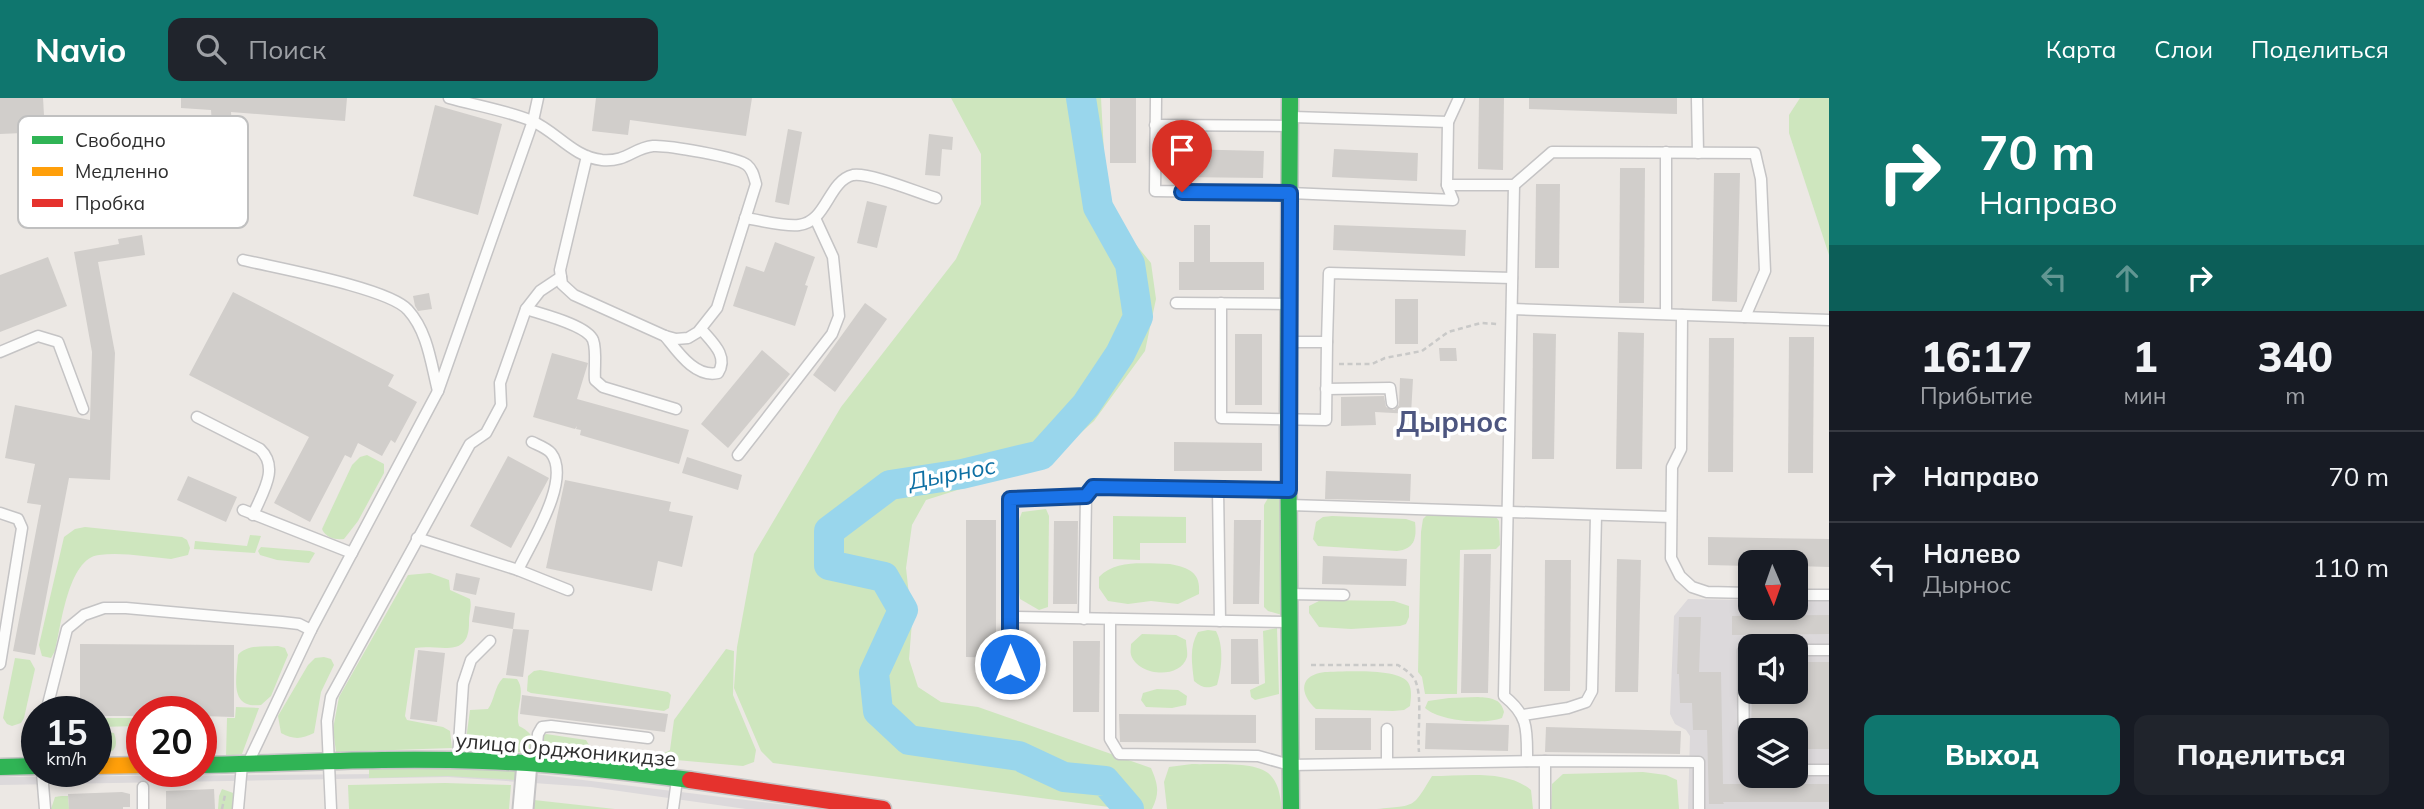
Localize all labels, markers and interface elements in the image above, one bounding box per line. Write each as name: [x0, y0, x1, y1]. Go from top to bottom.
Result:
search box: [168, 18, 658, 81]
text: Navio: [35, 29, 126, 70]
icon: search: [192, 30, 230, 68]
text: Поиск: [248, 33, 326, 66]
text: Карта: [2046, 34, 2116, 64]
text: Слои: [2154, 34, 2213, 64]
text: Поделиться: [2251, 34, 2389, 64]
legend: [18, 116, 248, 228]
pin: [1152, 120, 1212, 192]
text: 70 m: [1979, 121, 2095, 182]
icon: right: [1864, 126, 1955, 217]
text: Свободно: [75, 128, 166, 152]
icon: arrive: [1163, 131, 1201, 169]
text: Медленно: [75, 159, 169, 183]
text: Направо: [1979, 182, 2118, 222]
text: Пробка: [75, 191, 145, 215]
icon: left: [2035, 259, 2073, 297]
icon: ahead: [2108, 259, 2146, 297]
icon: right: [2181, 259, 2219, 297]
text: 16:17: [1920, 330, 2032, 383]
text: 1: [2132, 330, 2158, 383]
text: 340: [2257, 330, 2333, 383]
text: Прибытие: [1920, 381, 2033, 410]
text: мин: [2124, 381, 2167, 410]
text: m: [2285, 381, 2305, 410]
district label: Дырнос: [1396, 404, 1508, 439]
water label: Дырнос: [904, 450, 998, 496]
icon: right: [1864, 458, 1902, 496]
text: Направо: [1923, 460, 2039, 493]
text: 70 m: [2328, 460, 2389, 493]
text: Налево: [1923, 537, 2021, 570]
icon: left: [1864, 549, 1902, 587]
north arrow: [1738, 550, 1808, 620]
map controls: [1738, 550, 1808, 788]
text: 110 m: [2313, 551, 2389, 584]
text: Дырнос: [1923, 570, 2011, 599]
position arrow: [973, 627, 1047, 701]
button: sound: [1738, 634, 1808, 704]
speed limit sign: 20: [126, 696, 217, 787]
text: 15: [45, 710, 88, 754]
button: Выход: [1864, 715, 2120, 795]
button: Поделиться: [2134, 715, 2389, 795]
button: layers: [1738, 718, 1808, 788]
street label: улица Орджоникидзе: [455, 726, 677, 772]
text: km/h: [46, 747, 87, 770]

